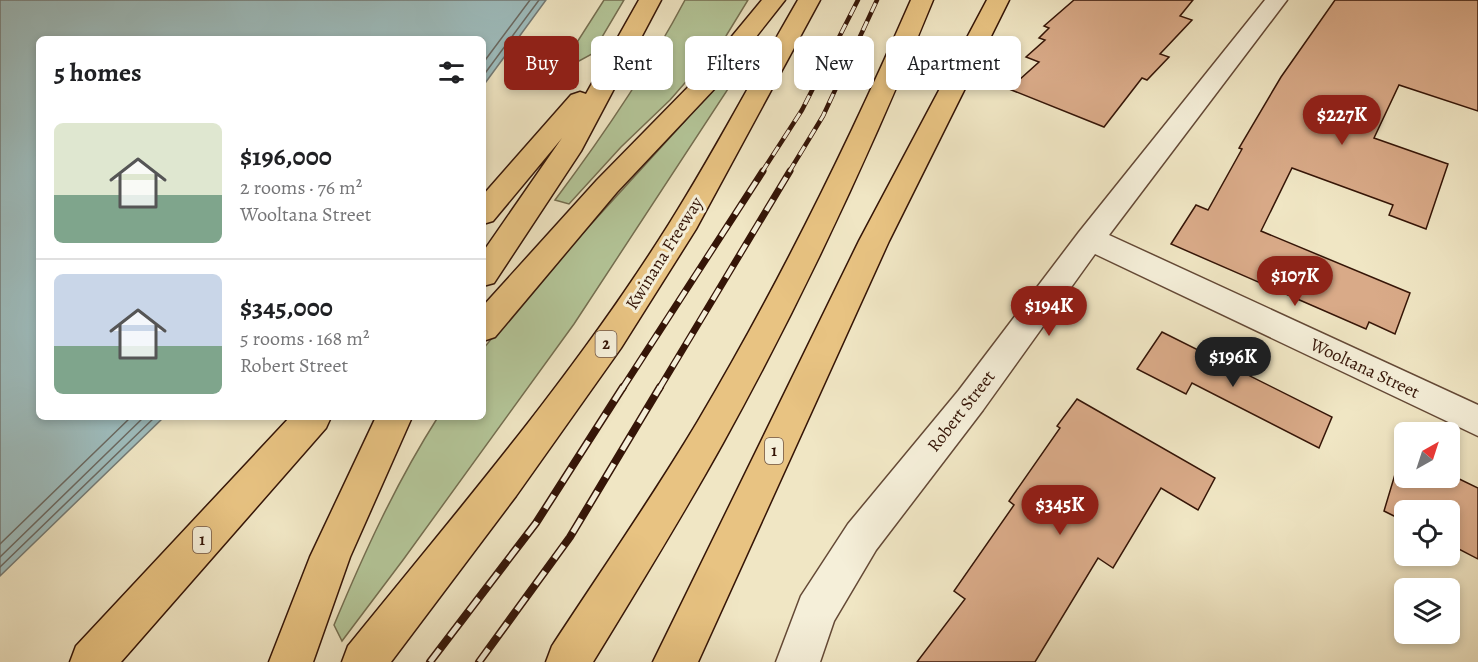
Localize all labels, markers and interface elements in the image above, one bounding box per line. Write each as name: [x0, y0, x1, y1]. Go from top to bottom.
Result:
chip: Buy: [504, 36, 579, 90]
chip: Rent: [591, 36, 673, 90]
chip: Filters: [685, 36, 782, 90]
chip: New: [794, 36, 874, 90]
chip: Apartment: [886, 36, 1021, 90]
text: 5 homes: [54, 55, 142, 90]
icon: filters: [435, 56, 468, 89]
pin: $227K: [1300, 95, 1384, 146]
text: $227K: [1317, 101, 1367, 128]
text: $196,000: [240, 139, 332, 174]
icon: home: [102, 147, 174, 219]
text: 2 rooms · 76 m²: [240, 174, 362, 201]
street label: Kwinana Freeway: [620, 191, 709, 314]
text: Wooltana Street: [240, 201, 371, 228]
pin: $107K: [1253, 256, 1337, 307]
text: $107K: [1271, 262, 1319, 289]
pin: $194K: [1007, 286, 1091, 337]
text: $345,000: [240, 290, 333, 325]
text: $194K: [1025, 292, 1073, 319]
icon: home: [102, 298, 174, 370]
text: 5 rooms · 168 m²: [240, 325, 369, 352]
road number: 2: [596, 331, 616, 357]
street label: Wooltana Street: [1305, 332, 1424, 404]
pin: $196K: [1191, 337, 1275, 388]
text: $196K: [1209, 343, 1257, 370]
text: Robert Street: [240, 352, 348, 379]
street label: Robert Street: [922, 365, 1000, 457]
north arrow: [1394, 422, 1460, 488]
map controls: [1394, 422, 1460, 644]
road number: 1: [765, 438, 783, 464]
pin: $345K: [1018, 485, 1102, 536]
text: $345K: [1036, 491, 1085, 518]
button: locate: [1394, 500, 1460, 566]
road number: 1: [193, 527, 211, 553]
button: layers: [1394, 578, 1460, 644]

